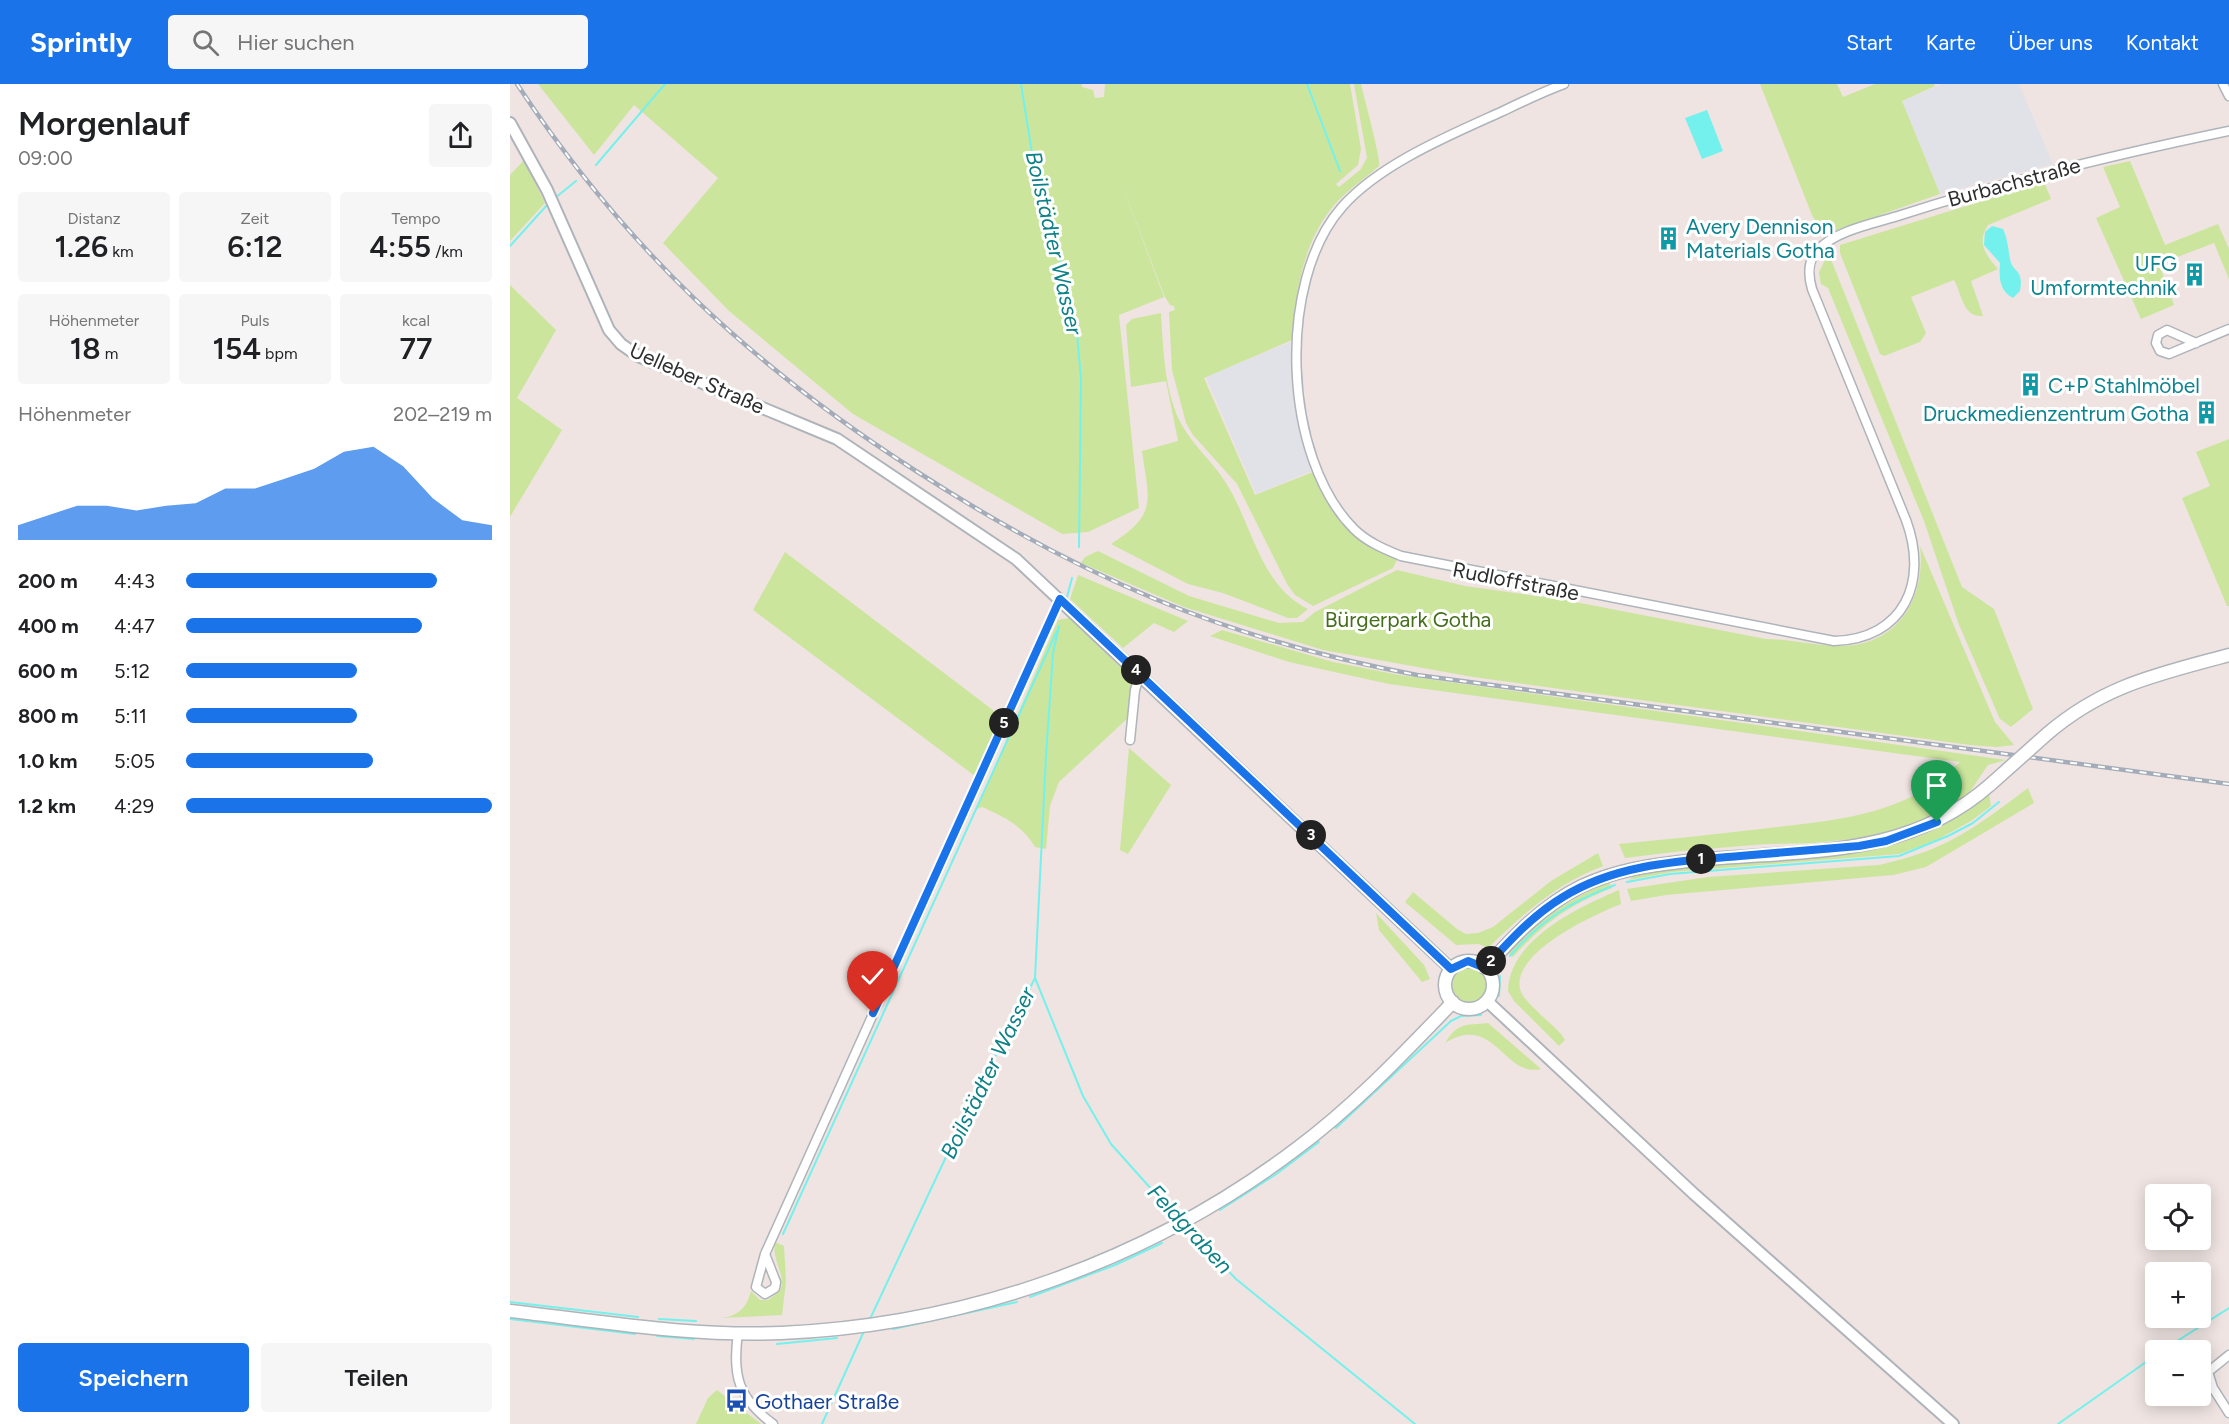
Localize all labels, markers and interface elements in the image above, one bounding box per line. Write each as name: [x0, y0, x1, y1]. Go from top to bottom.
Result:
search box: [168, 15, 588, 69]
text: Sprintly: [30, 25, 132, 59]
icon: search: [189, 26, 222, 59]
text: Hier suchen: [237, 29, 354, 56]
text: Start: [1846, 30, 1893, 55]
text: Karte: [1926, 30, 1976, 55]
text: Über uns: [2009, 30, 2093, 55]
text: Kontakt: [2126, 30, 2199, 55]
text: Morgenlauf: [18, 104, 190, 143]
button: share: [429, 104, 492, 167]
text: 09:00: [18, 146, 73, 170]
water label: Boilstädter Wasser: [1020, 149, 1089, 339]
street label: Burbachstraße: [1945, 152, 2083, 212]
text: Distanz: [67, 209, 121, 228]
text: Zeit: [241, 209, 269, 228]
text: Tempo: [392, 209, 440, 228]
place label: Avery Dennison Materials Gotha: [1686, 214, 1835, 263]
building icon: Avery Dennison Materials Gotha: [1655, 225, 1681, 251]
text: 1.26: [54, 228, 108, 265]
text: 6:12: [227, 228, 283, 265]
text: 4:55: [369, 228, 431, 265]
text: km: [108, 242, 134, 261]
text: /km: [431, 242, 463, 261]
place label: UFG Umformtechnik: [2030, 251, 2178, 300]
building icon: UFG Umformtechnik: [2182, 262, 2208, 288]
text: Höhenmeter: [49, 311, 139, 330]
text: Puls: [240, 311, 270, 330]
text: kcal: [402, 311, 430, 330]
text: 18: [70, 330, 101, 367]
text: 154: [212, 330, 261, 367]
text: 77: [400, 330, 432, 367]
street label: Uelleber Straße: [626, 337, 768, 419]
text: m: [101, 344, 118, 363]
text: bpm: [261, 344, 298, 363]
building icon: C+P Stahlmöbel: [2017, 372, 2043, 398]
place label: C+P Stahlmöbel: [2048, 373, 2200, 398]
building icon: Druckmedienzentrum Gotha: [2194, 400, 2220, 426]
place label: Druckmedienzentrum Gotha: [1923, 401, 2189, 426]
text: Höhenmeter: [18, 402, 131, 426]
text: 202–219 m: [393, 402, 492, 426]
street label: Rudloffstraße: [1451, 556, 1581, 606]
text: 200 m: [18, 569, 78, 593]
text: 4:43: [114, 569, 155, 593]
park label: Bürgerpark Gotha: [1325, 607, 1491, 632]
text: 400 m: [18, 614, 79, 638]
text: 4:47: [114, 614, 155, 638]
pin: 4: [1121, 655, 1151, 685]
text: 600 m: [18, 659, 78, 683]
text: 5:12: [114, 659, 150, 683]
text: 4: [1131, 660, 1141, 679]
text: 800 m: [18, 704, 78, 728]
text: 5:11: [114, 704, 147, 728]
pin: 5: [989, 708, 1019, 738]
text: 5: [999, 713, 1009, 732]
text: 1.0 km: [18, 749, 77, 773]
text: 5:05: [114, 749, 155, 773]
pin: [1911, 760, 1962, 822]
icon: arrive: [1920, 769, 1953, 802]
text: 1.2 km: [18, 794, 76, 818]
text: 4:29: [114, 794, 154, 818]
pin: 3: [1296, 820, 1326, 850]
text: 3: [1307, 825, 1315, 844]
pin: 1: [1686, 844, 1716, 874]
text: 1: [1698, 849, 1704, 868]
pin: 2: [1476, 946, 1506, 976]
pin: [847, 951, 898, 1013]
text: 2: [1486, 951, 1496, 970]
icon: check: [856, 960, 889, 993]
water label: Boilstädter Wasser: [935, 981, 1042, 1163]
water label: Feldgraben: [1142, 1179, 1238, 1279]
map controls: [2145, 1184, 2211, 1406]
button: locate: [2145, 1184, 2211, 1250]
button: +: [2145, 1262, 2211, 1328]
button: −: [2145, 1340, 2211, 1406]
button: Speichern: [18, 1343, 249, 1412]
button: Teilen: [261, 1343, 492, 1412]
bus stop icon: Gothaer Straße: [724, 1388, 750, 1414]
place label: Gothaer Straße: [755, 1389, 899, 1414]

